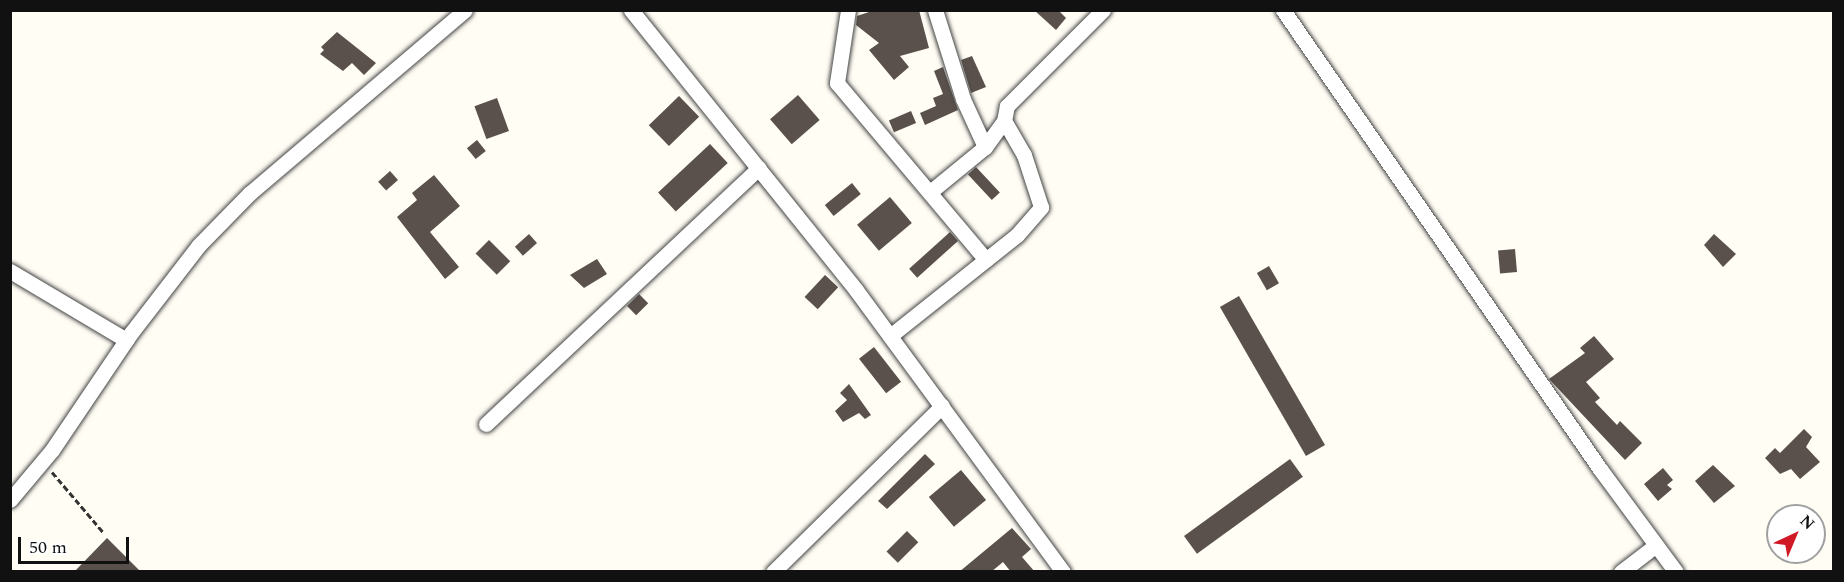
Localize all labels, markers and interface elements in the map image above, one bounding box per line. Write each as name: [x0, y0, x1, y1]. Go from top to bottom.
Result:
north arrow: [1766, 504, 1826, 564]
text: N: [1794, 509, 1820, 536]
scale bar: [21, 525, 132, 563]
text: 50 m: [29, 534, 67, 561]

